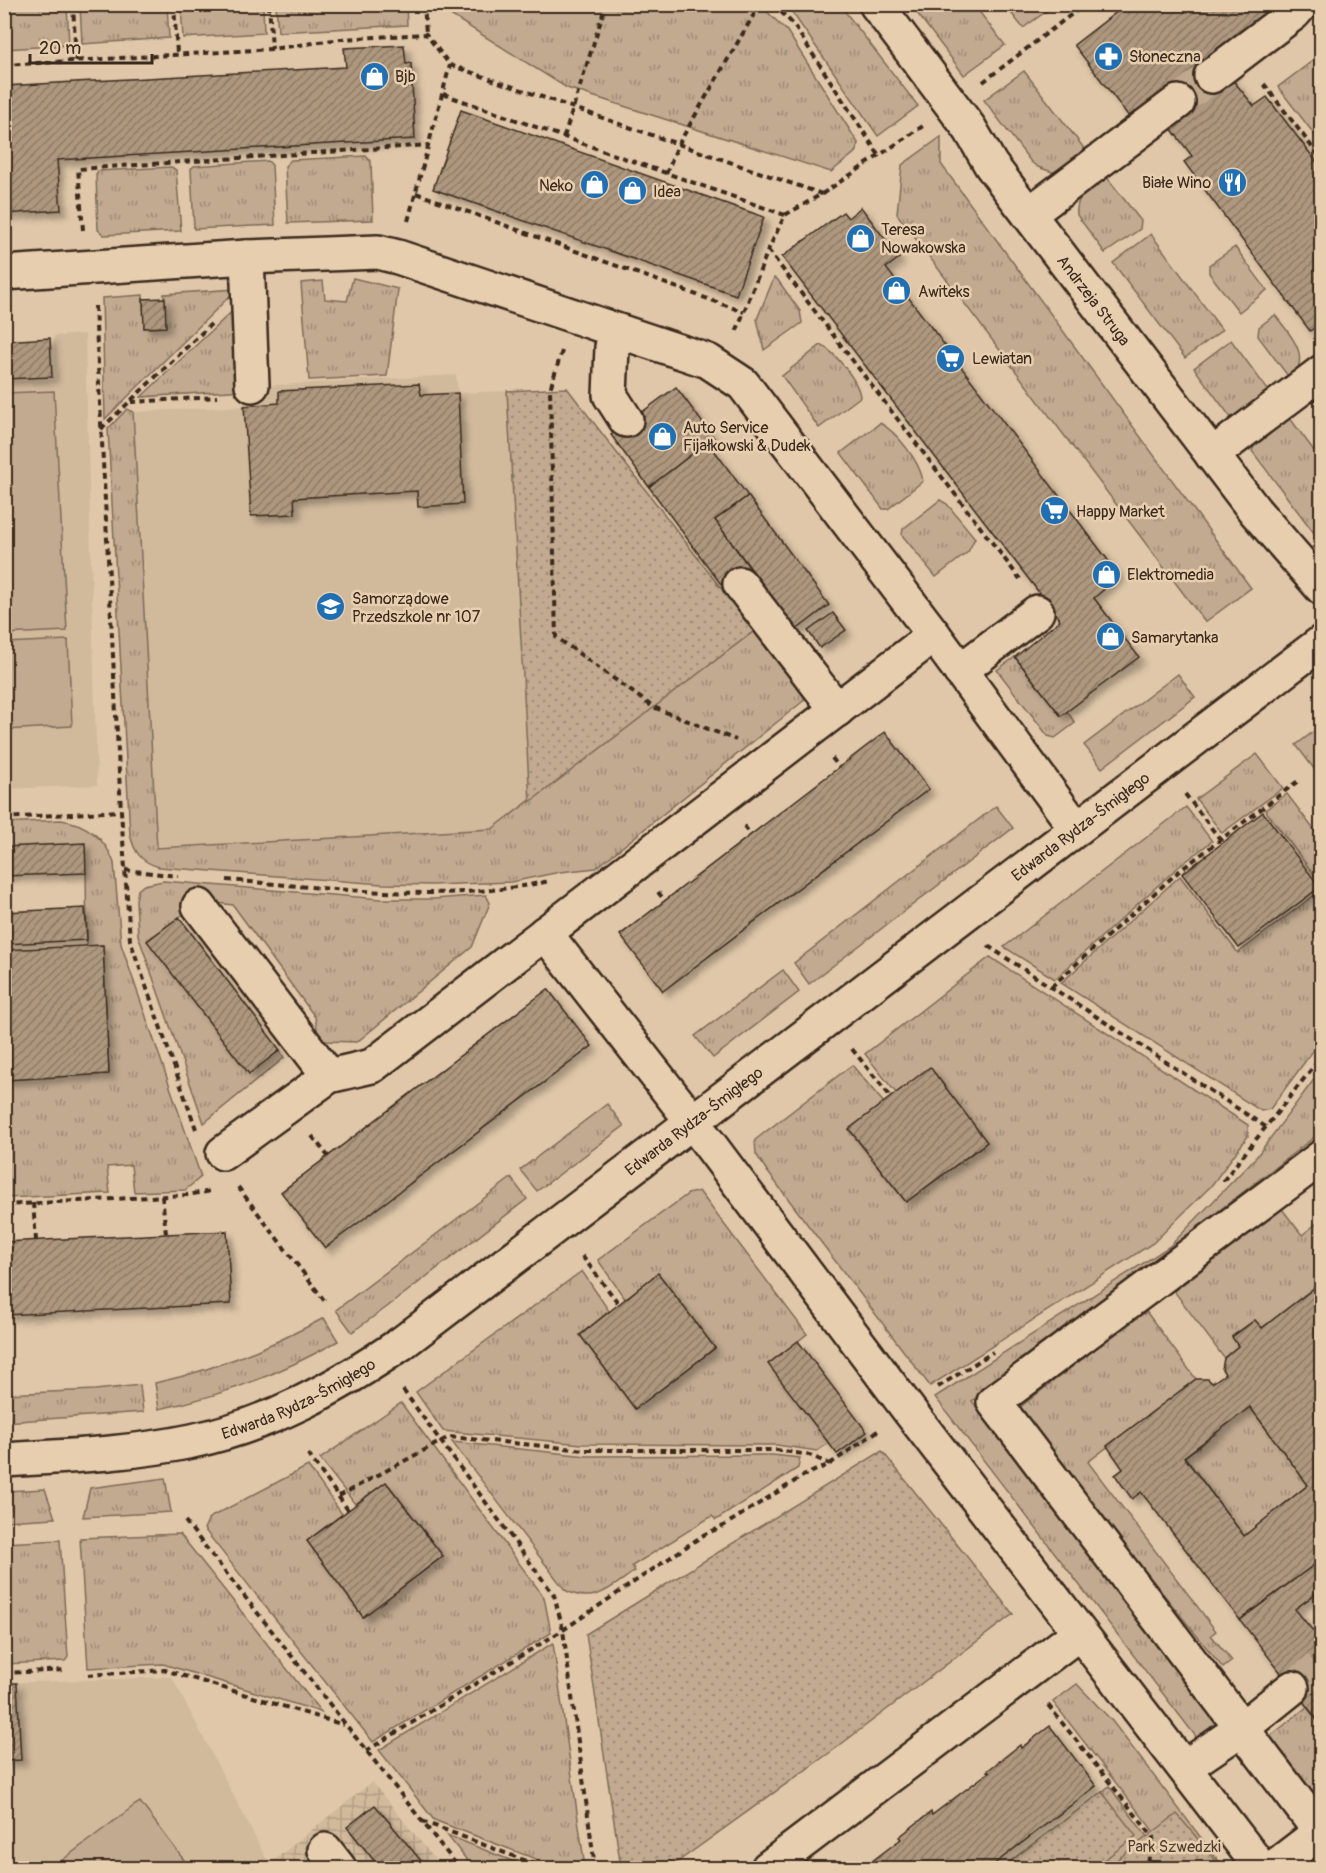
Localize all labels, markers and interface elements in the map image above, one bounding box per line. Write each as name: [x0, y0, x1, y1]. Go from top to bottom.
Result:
scale bar: [30, 27, 152, 65]
text: 20 m: [39, 37, 81, 60]
pharmacy icon: Słoneczna: [1092, 40, 1124, 72]
place label: Słoneczna: [1129, 47, 1201, 67]
shop icon: Bjb: [358, 60, 390, 92]
place label: Bjb: [395, 67, 416, 87]
restaurant icon: Białe Wino: [1216, 166, 1248, 198]
shop icon: Neko: [578, 169, 610, 201]
place label: Białe Wino: [1142, 173, 1211, 193]
shop icon: Idea: [616, 175, 648, 207]
place label: Neko: [539, 176, 573, 196]
place label: Idea: [653, 182, 681, 202]
place label: Teresa Nowakowska: [881, 220, 966, 258]
shop icon: Teresa Nowakowska: [844, 222, 876, 254]
street label: Andrzeja Struga: [1052, 251, 1134, 350]
shop icon: Awiteks: [881, 275, 913, 307]
place label: Awiteks: [918, 282, 970, 302]
supermarket icon: Lewiatan: [935, 342, 967, 374]
place label: Lewiatan: [972, 349, 1032, 369]
place label: Auto Service Fijałkowski & Dudek: [683, 418, 811, 456]
shop icon: Auto Service Fijałkowski & Dudek: [646, 420, 678, 452]
supermarket icon: Happy Market: [1039, 495, 1071, 527]
place label: Happy Market: [1076, 502, 1165, 522]
shop icon: Elektromedia: [1090, 558, 1122, 590]
place label: Elektromedia: [1127, 565, 1214, 585]
place label: Samorządowe Przedszkole nr 107: [352, 589, 481, 627]
school or university icon: Samorządowe Przedszkole nr 107: [315, 591, 347, 623]
shop icon: Samarytanka: [1094, 621, 1126, 653]
place label: Samarytanka: [1131, 628, 1219, 648]
street label: Edwarda Rydza-Śmigłego: [1008, 768, 1154, 886]
street label: Edwarda Rydza-Śmigłego: [621, 1062, 768, 1181]
street label: Edwarda Rydza-Śmigłego: [219, 1354, 380, 1444]
park label: Park Szwedzki: [1127, 1837, 1221, 1857]

